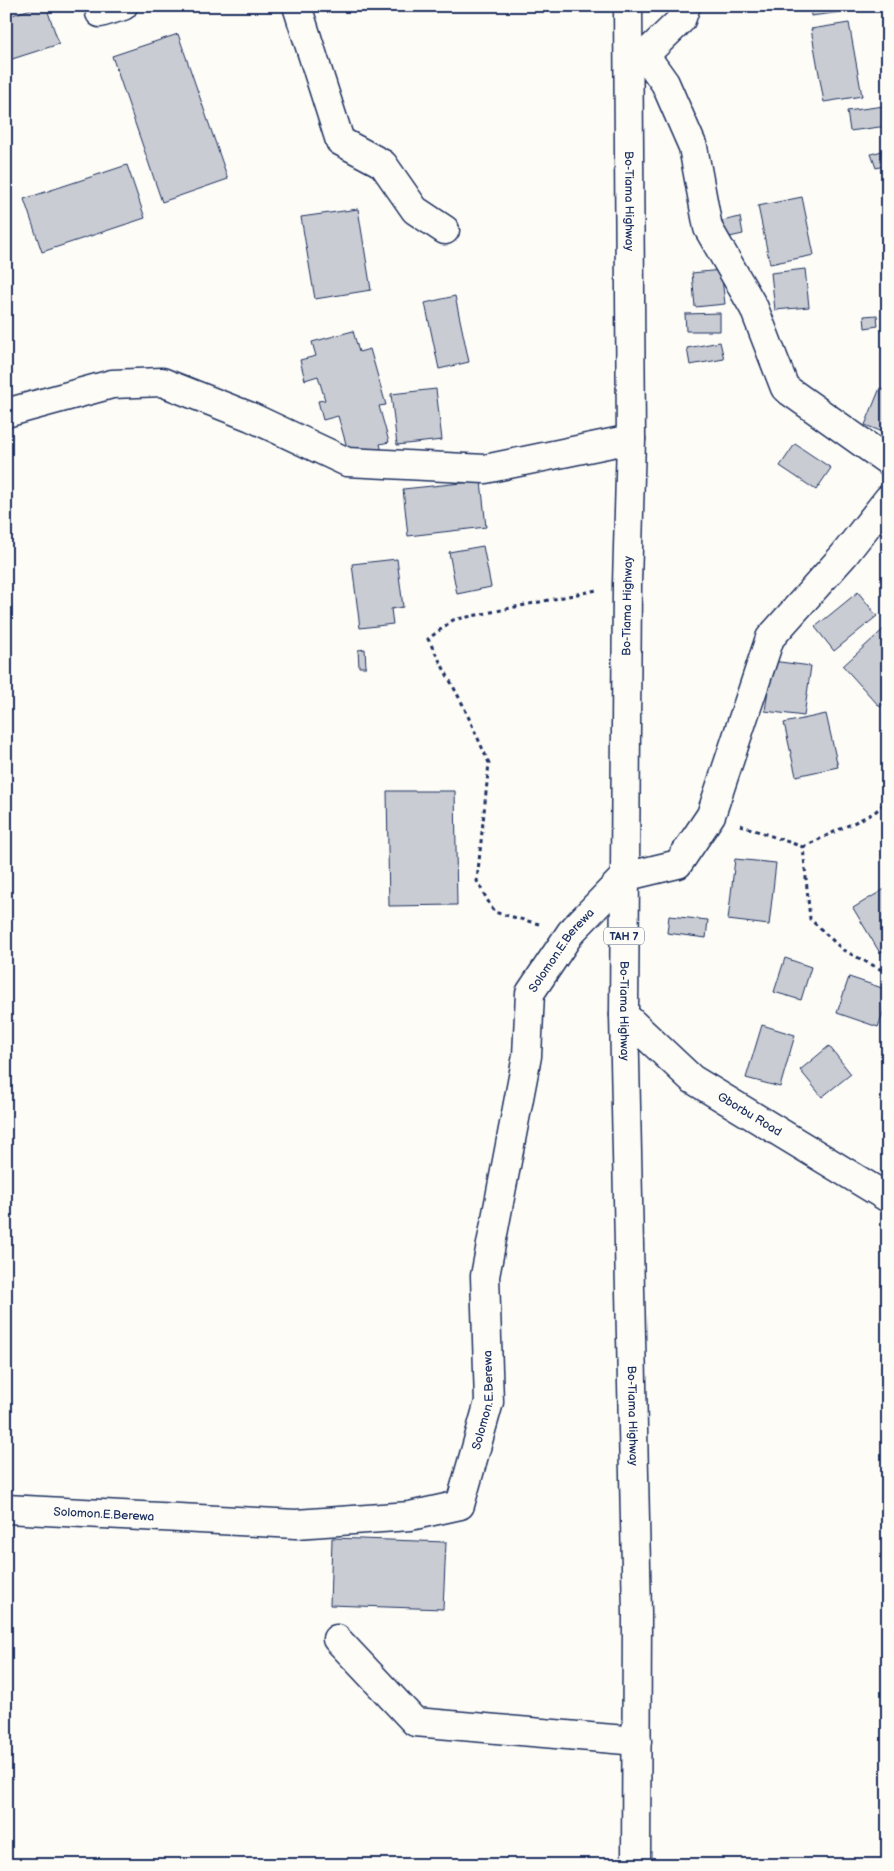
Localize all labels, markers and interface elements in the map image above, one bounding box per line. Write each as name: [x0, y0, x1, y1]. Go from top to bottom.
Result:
street label: Bo-Tiama Highway: [621, 151, 637, 252]
street label: Bo-Tiama Highway: [619, 555, 636, 656]
street label: Solomon.E.Berewa: [526, 905, 598, 995]
road number: TAH 7: [604, 928, 644, 944]
street label: Bo-Tiama Highway: [616, 961, 632, 1062]
street label: Gborbu Road: [715, 1089, 785, 1140]
street label: Solomon.E.Berewa: [469, 1350, 497, 1452]
street label: Bo-Tiama Highway: [624, 1366, 641, 1467]
street label: Solomon.E.Berewa: [53, 1504, 155, 1525]

